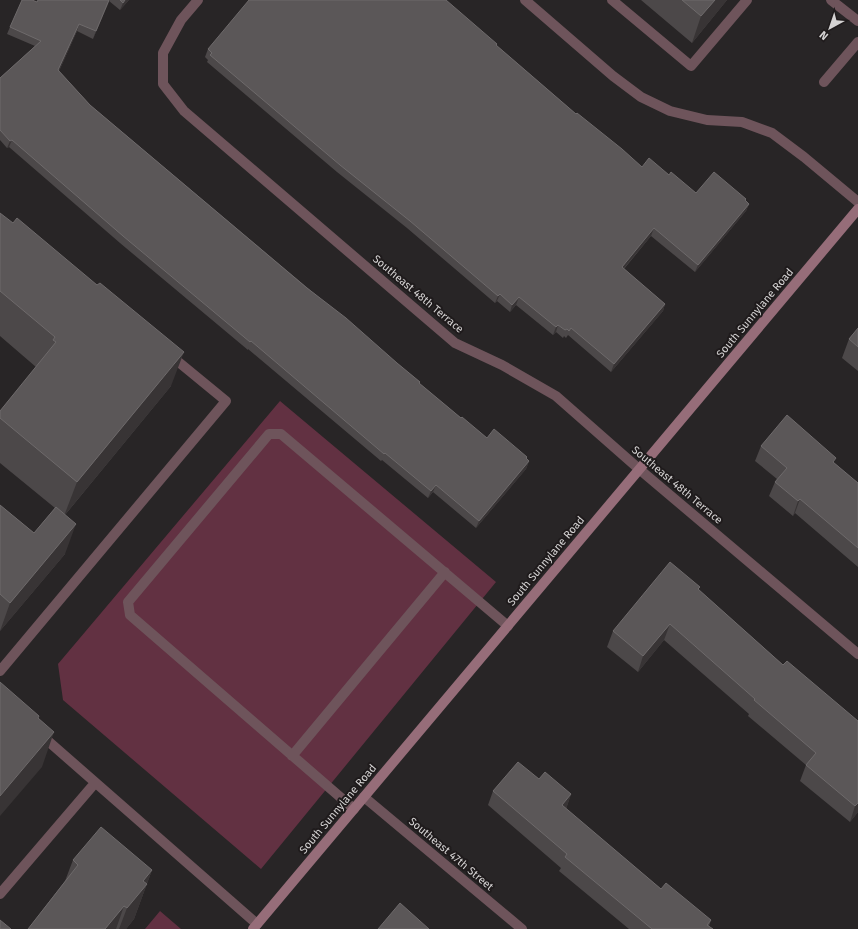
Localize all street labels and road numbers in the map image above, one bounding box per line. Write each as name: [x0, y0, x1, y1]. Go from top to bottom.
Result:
street label: Southeast 48th Terrace: [370, 252, 466, 336]
street label: South Sunnylane Road: [714, 266, 796, 360]
street label: Southeast 48th Terrace: [629, 443, 725, 527]
street label: South Sunnylane Road: [505, 514, 587, 608]
street label: South Sunnylane Road: [297, 762, 379, 856]
street label: Southeast 47th Street: [406, 815, 496, 893]

